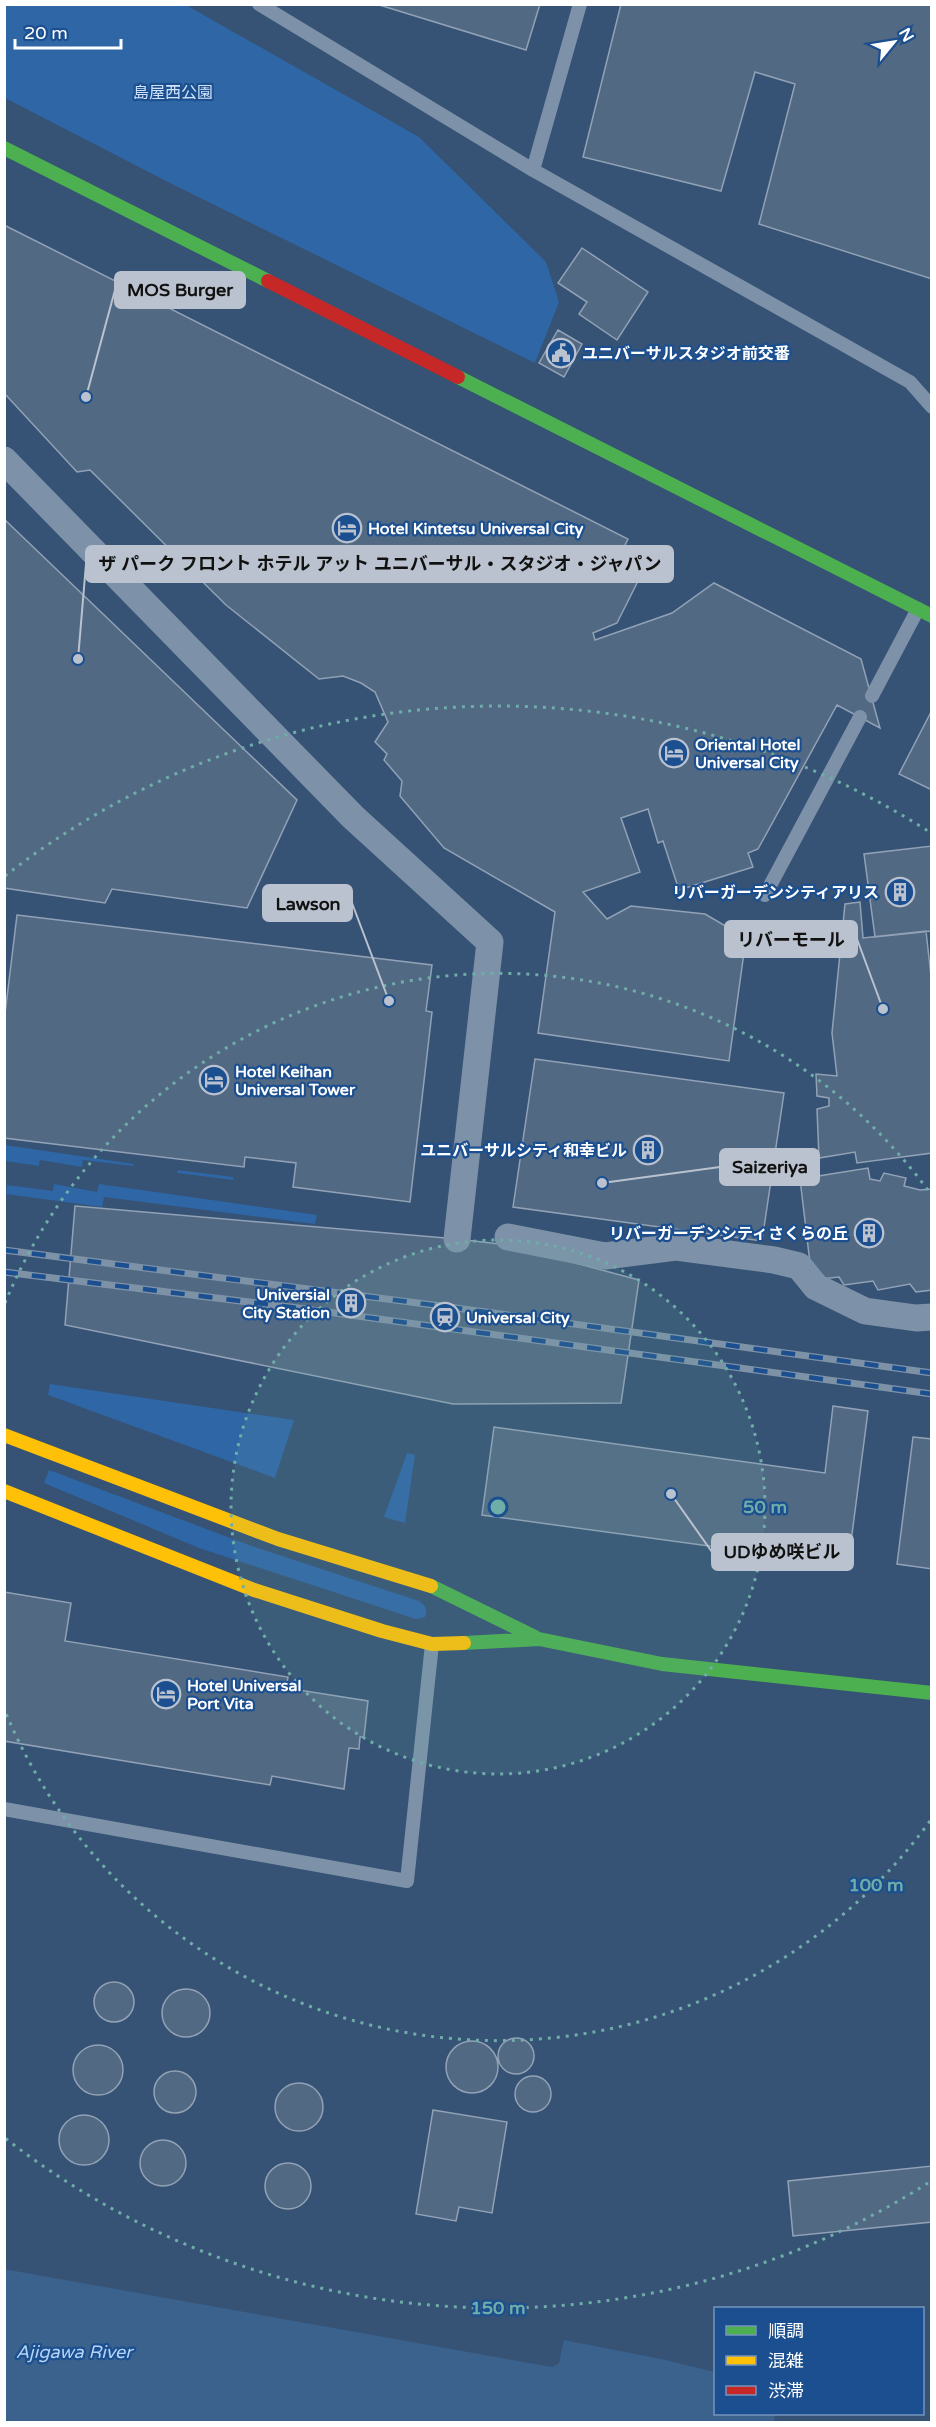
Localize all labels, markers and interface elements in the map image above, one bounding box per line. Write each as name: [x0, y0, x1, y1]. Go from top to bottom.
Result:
scale bar: [15, 12, 122, 50]
north arrow: [864, 12, 924, 72]
text: 20 m: [24, 22, 68, 44]
text: N: [894, 24, 918, 46]
park label: 島屋西公園: [133, 83, 213, 103]
callout: MOS Burger: [115, 272, 245, 308]
text: MOS Burger: [127, 279, 234, 301]
public building icon: ユニバーサルスタジオ前交番: [545, 337, 577, 369]
place label: ユニバーサルスタジオ前交番: [582, 344, 790, 364]
hotel icon: Hotel Kintetsu Universal City: [331, 512, 363, 544]
place label: Hotel Kintetsu Universal City: [368, 519, 584, 539]
callout: ザ パーク フロント ホテル アット ユニバーサル・スタジオ・ジャパン: [86, 546, 673, 582]
text: ザ パーク フロント ホテル アット ユニバーサル・スタジオ・ジャパン: [98, 553, 662, 575]
place label: Oriental Hotel Universal City: [695, 735, 800, 773]
hotel icon: Oriental Hotel Universal City: [658, 737, 690, 769]
building icon: リバーガーデンシティアリス: [884, 876, 916, 908]
place label: リバーガーデンシティアリス: [672, 883, 879, 903]
callout: Lawson: [263, 885, 352, 921]
text: Lawson: [275, 893, 341, 915]
callout: リバーモール: [725, 921, 857, 957]
text: リバーモール: [737, 929, 845, 951]
place label: Hotel Keihan Universal Tower: [235, 1062, 356, 1100]
hotel icon: Hotel Keihan Universal Tower: [198, 1064, 230, 1096]
building icon: ユニバーサルシティ和幸ビル: [632, 1134, 664, 1166]
place label: ユニバーサルシティ和幸ビル: [420, 1141, 627, 1161]
callout: Saizeriya: [720, 1149, 819, 1185]
text: Saizeriya: [732, 1156, 808, 1178]
building icon: リバーガーデンシティさくらの丘: [853, 1217, 885, 1249]
place label: リバーガーデンシティさくらの丘: [609, 1224, 848, 1244]
place label: Universial City Station: [242, 1285, 330, 1323]
building icon: Universial City Station: [335, 1287, 367, 1319]
station icon: Universal City: [429, 1301, 461, 1333]
place label: Universal City: [466, 1308, 570, 1328]
text: 50 m: [743, 1496, 787, 1518]
centre of rings: [488, 1497, 508, 1517]
callout: UDゆめ咲ビル: [712, 1534, 853, 1570]
text: UDゆめ咲ビル: [723, 1541, 841, 1563]
place label: Hotel Universal Port Vita: [187, 1676, 302, 1714]
hotel icon: Hotel Universal Port Vita: [150, 1678, 182, 1710]
text: 100 m: [848, 1874, 904, 1896]
text: 150 m: [470, 2297, 526, 2319]
legend: [714, 2307, 924, 2415]
text: 順調: [768, 2320, 804, 2342]
water label: Ajigawa River: [16, 2341, 134, 2363]
text: 混雑: [768, 2350, 804, 2372]
text: 渋滞: [768, 2380, 804, 2402]

